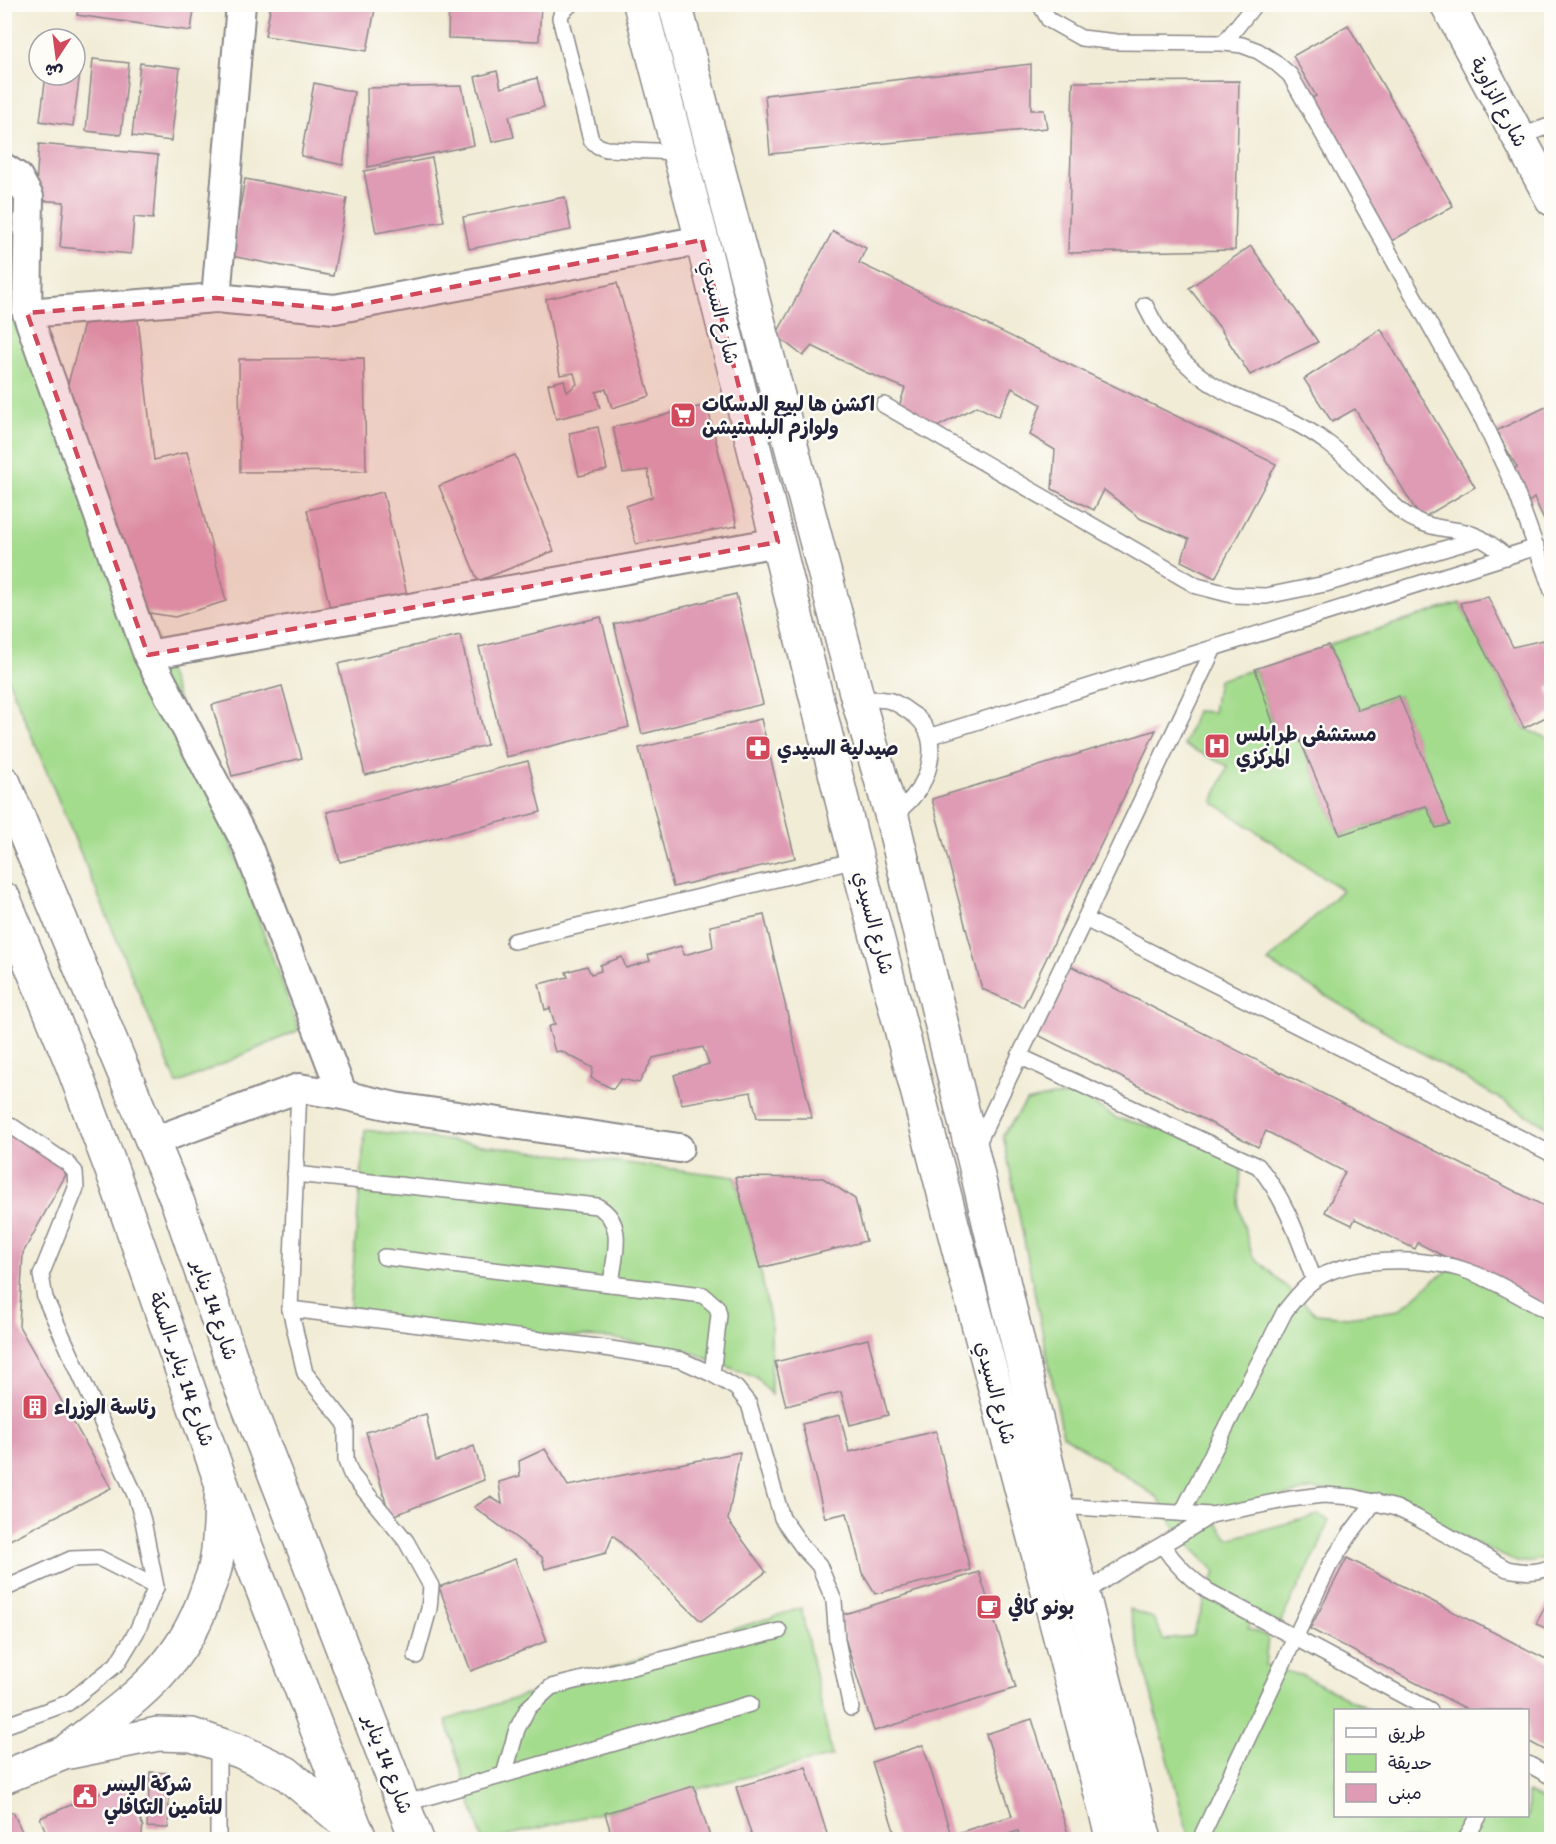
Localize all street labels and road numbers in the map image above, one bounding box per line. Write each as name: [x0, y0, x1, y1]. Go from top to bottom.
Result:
street label: شارع الزاوية: [1464, 53, 1533, 152]
street label: شارع السيدي: [693, 258, 744, 367]
street label: شارع السيدي: [846, 869, 899, 978]
street label: شارع 14 يناير: [184, 1255, 243, 1364]
street label: شارع 14 يناير -السكة: [142, 1289, 220, 1450]
street label: شارع السيدي: [968, 1339, 1021, 1448]
street label: شارع 14 يناير: [355, 1709, 418, 1818]

